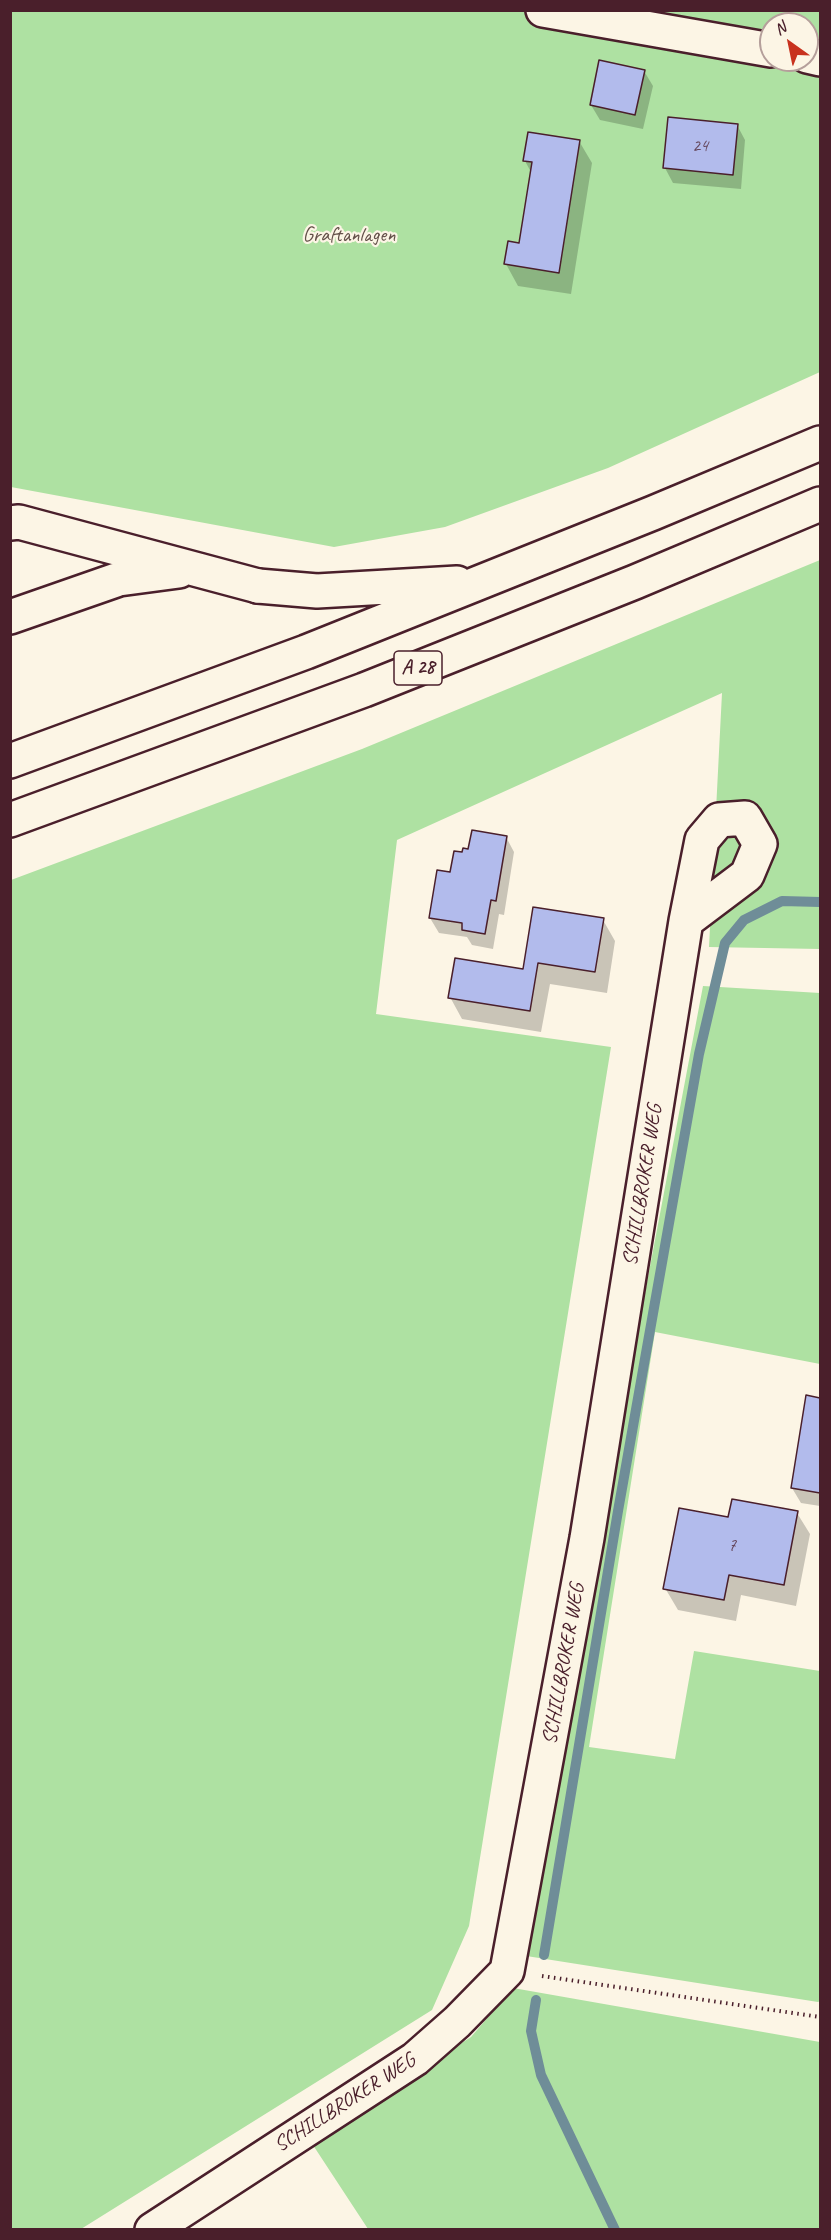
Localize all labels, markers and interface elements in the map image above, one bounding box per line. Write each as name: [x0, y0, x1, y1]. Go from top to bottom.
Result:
north arrow: [759, 12, 819, 72]
text: N: [771, 17, 790, 40]
house number: 24: [692, 135, 708, 157]
park label: Graftanlagen: [303, 222, 395, 248]
road number: A 28: [394, 651, 442, 685]
street label: SCHILLBROKER WEG: [618, 1102, 668, 1268]
house number: 7: [728, 1535, 736, 1557]
street label: SCHILLBROKER WEG: [537, 1581, 591, 1747]
street label: SCHILLBROKER WEG: [270, 2048, 420, 2158]

